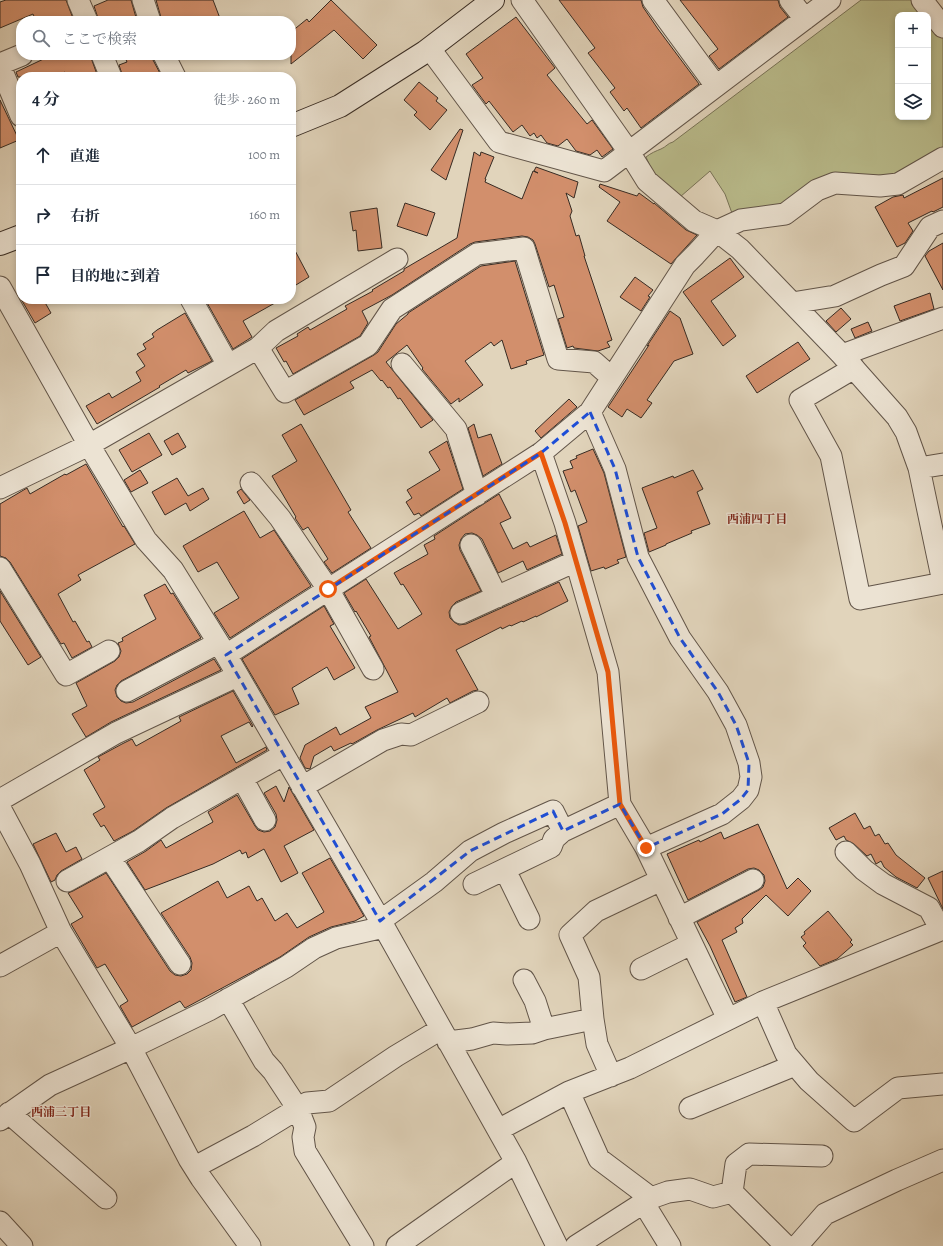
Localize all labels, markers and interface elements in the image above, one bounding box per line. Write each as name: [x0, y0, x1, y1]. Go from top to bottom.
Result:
map controls: [895, 12, 931, 120]
button: +: [895, 12, 931, 48]
search box: [16, 16, 296, 60]
icon: search: [30, 27, 52, 49]
text: ここで検索: [62, 29, 137, 49]
button: −: [895, 48, 931, 84]
button: layers: [895, 84, 931, 120]
text: 4 分: [32, 88, 60, 111]
text: 徒歩 · 260 m: [214, 91, 280, 108]
icon: ahead: [32, 144, 54, 166]
text: 直進: [70, 146, 100, 166]
text: 100 m: [248, 146, 280, 163]
icon: right: [32, 204, 54, 226]
text: 右折: [70, 206, 100, 226]
text: 160 m: [249, 206, 280, 223]
icon: arrive: [32, 264, 54, 286]
text: 目的地に到着: [70, 266, 160, 286]
district label: 西浦四丁目: [727, 511, 787, 527]
route start: [319, 580, 337, 598]
route end: [637, 839, 655, 857]
district label: 西浦三丁目: [31, 1104, 91, 1120]

